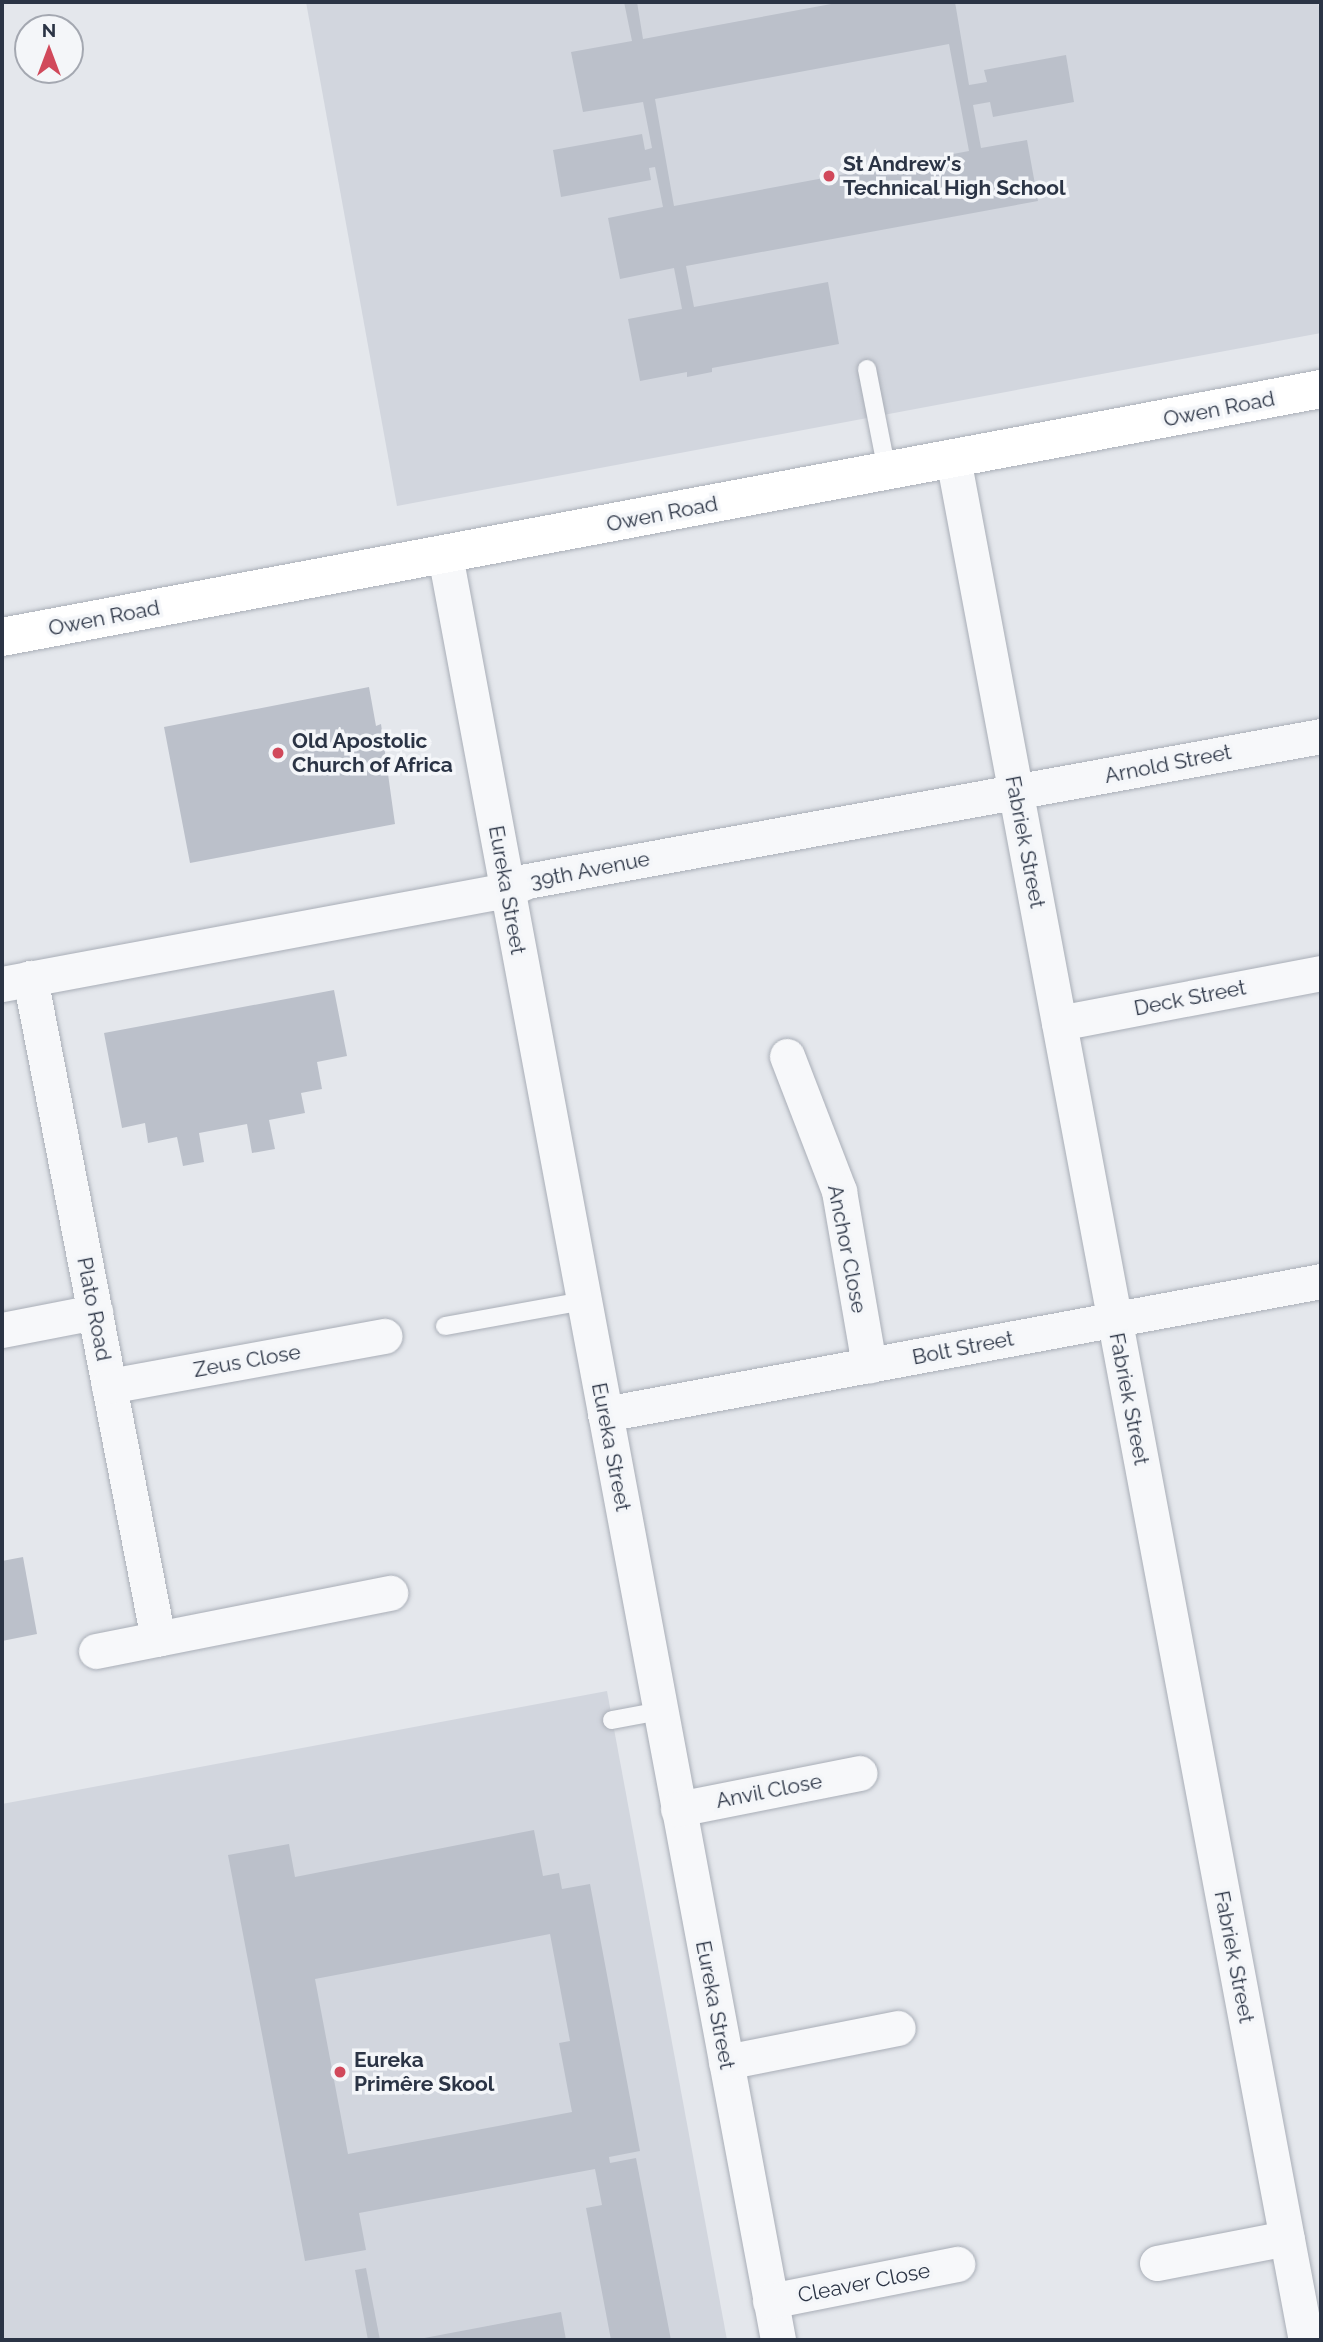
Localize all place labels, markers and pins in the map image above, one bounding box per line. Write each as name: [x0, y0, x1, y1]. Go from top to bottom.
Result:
place label: St Andrew's Technical High School: [843, 151, 1066, 201]
marker: St Andrew's Technical High School: [821, 168, 837, 184]
place label: Old Apostolic Church of Africa: [292, 728, 454, 778]
marker: Old Apostolic Church of Africa: [270, 745, 286, 761]
place label: Eureka Primêre Skool: [354, 2047, 494, 2097]
marker: Eureka Primêre Skool: [332, 2064, 348, 2080]

